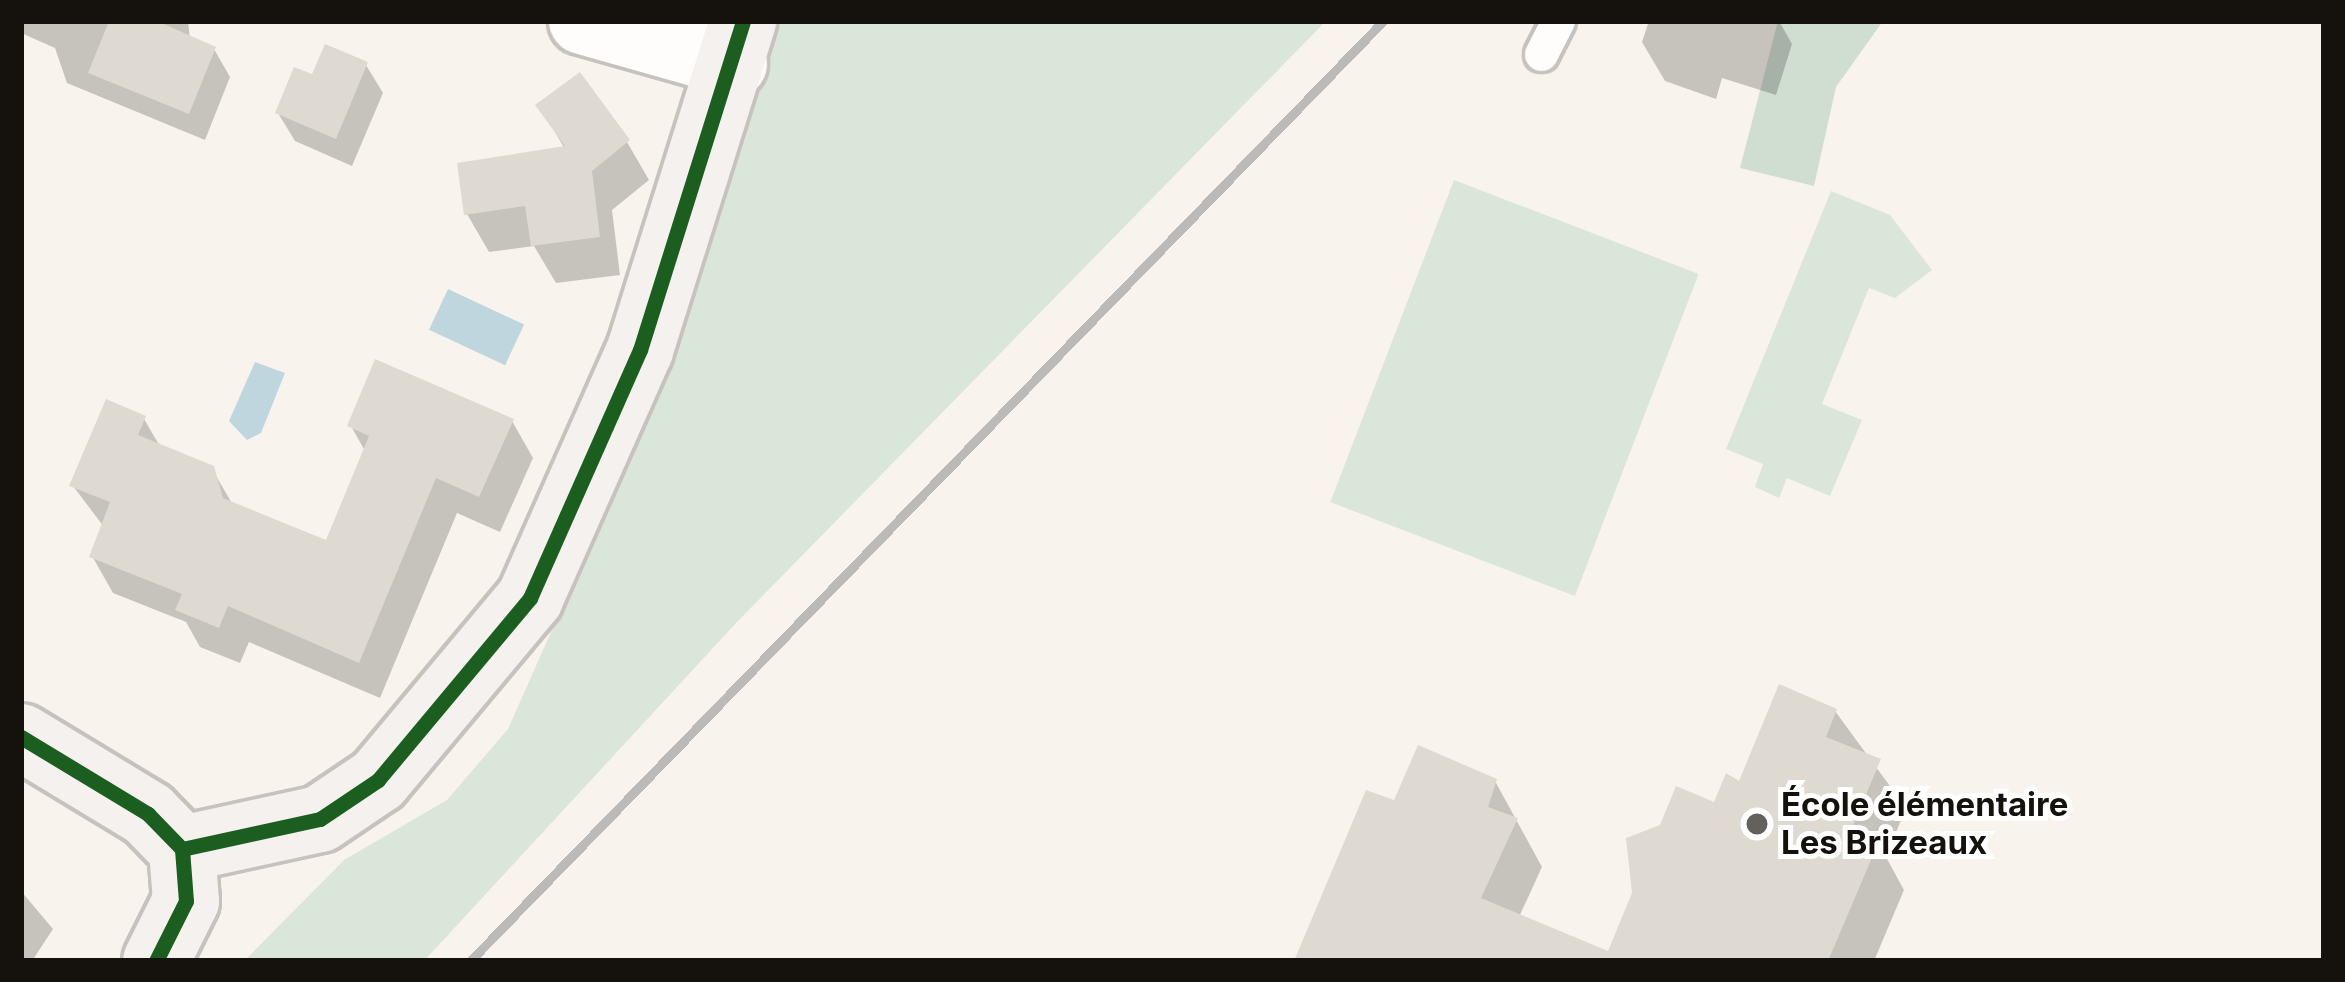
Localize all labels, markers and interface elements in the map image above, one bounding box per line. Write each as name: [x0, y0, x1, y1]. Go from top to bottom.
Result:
place label: École élémentaire Les Brizeaux: [1781, 785, 2068, 863]
marker: École élémentaire Les Brizeaux: [1744, 811, 1770, 837]

